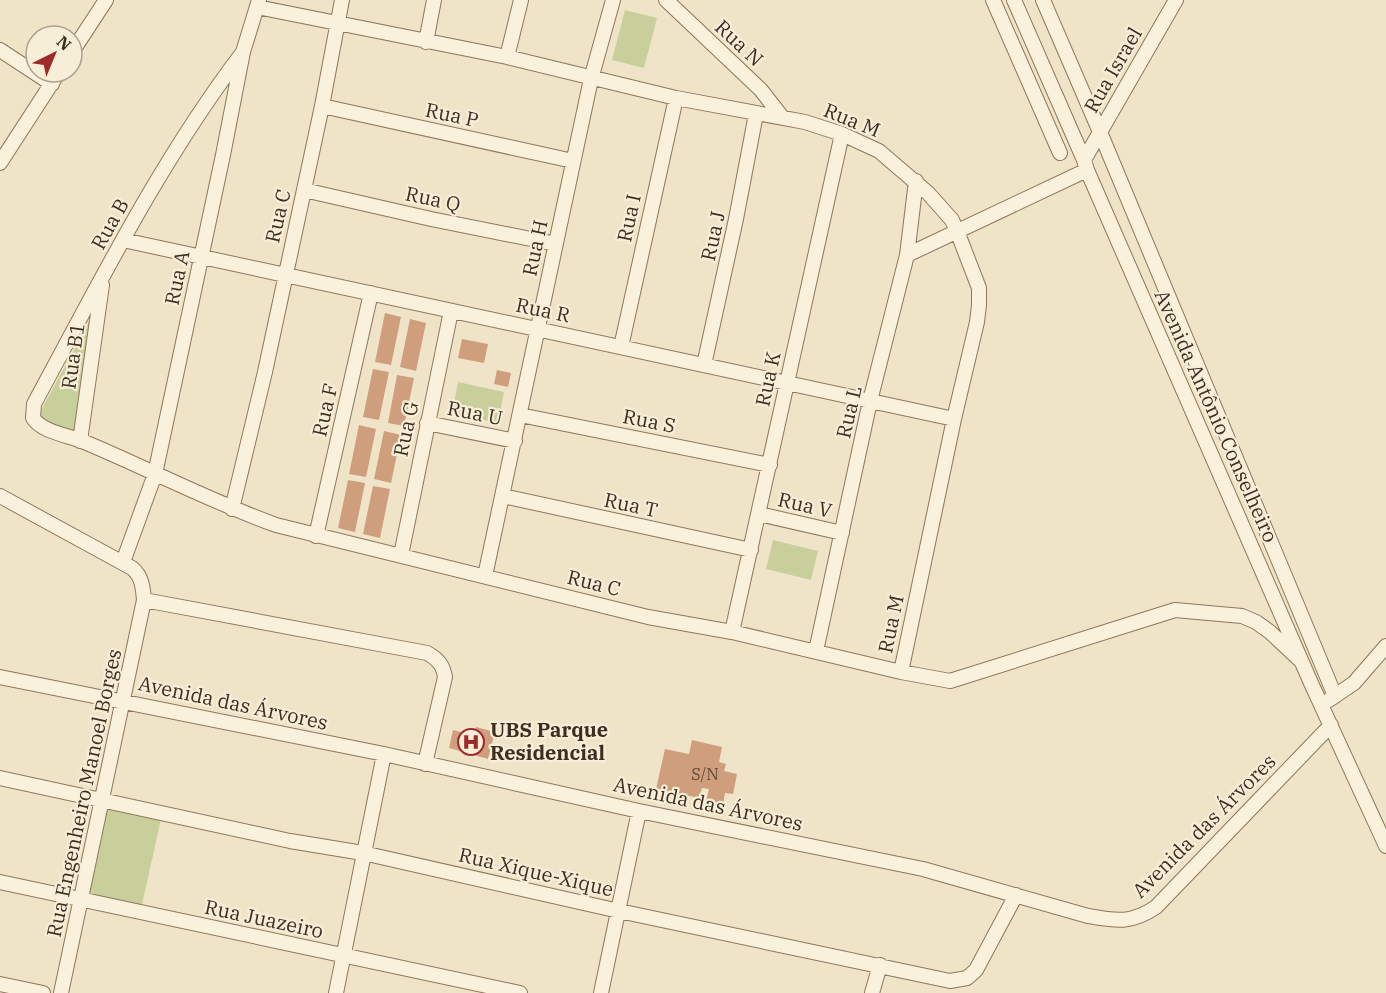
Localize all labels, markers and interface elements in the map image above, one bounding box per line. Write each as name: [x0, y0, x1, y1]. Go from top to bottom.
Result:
street label: Rua N: [709, 13, 769, 72]
street label: Rua Israel: [1077, 22, 1148, 117]
north arrow: [24, 24, 84, 84]
text: N: [53, 31, 76, 55]
street label: Rua P: [423, 96, 481, 133]
street label: Rua M: [820, 96, 884, 143]
street label: Rua Q: [403, 180, 463, 217]
street label: Rua C: [258, 186, 297, 245]
street label: Rua I: [610, 192, 647, 244]
street label: Rua B: [84, 193, 135, 254]
street label: Rua J: [694, 208, 731, 263]
street label: Rua H: [515, 217, 554, 279]
street label: Rua A: [158, 248, 195, 308]
street label: Avenida Antônio Conselheiro: [1148, 285, 1285, 546]
street label: Rua R: [514, 291, 573, 329]
street label: Rua B1: [54, 321, 91, 391]
street label: Rua K: [749, 349, 786, 409]
street label: Rua F: [305, 381, 344, 439]
street label: Rua L: [829, 383, 868, 441]
street label: Rua U: [445, 394, 505, 431]
street label: Rua G: [387, 399, 425, 459]
street label: Rua S: [620, 402, 678, 439]
street label: Rua V: [775, 485, 835, 524]
street label: Rua T: [602, 486, 660, 523]
street label: Rua C: [565, 563, 624, 602]
street label: Rua M: [871, 592, 910, 655]
street label: Rua Engenheiro Manoel Borges: [40, 646, 127, 940]
street label: Avenida das Árvores: [136, 669, 330, 736]
place label: UBS Parque Residencial: [490, 716, 608, 766]
hospital icon: UBS Parque Residencial: [456, 727, 486, 757]
street label: Avenida das Árvores: [1126, 748, 1281, 903]
house number: S/N: [691, 764, 719, 784]
street label: Avenida das Árvores: [611, 770, 805, 837]
street label: Rua Xique-Xique: [456, 841, 616, 902]
street label: Rua Juazeiro: [202, 893, 326, 944]

